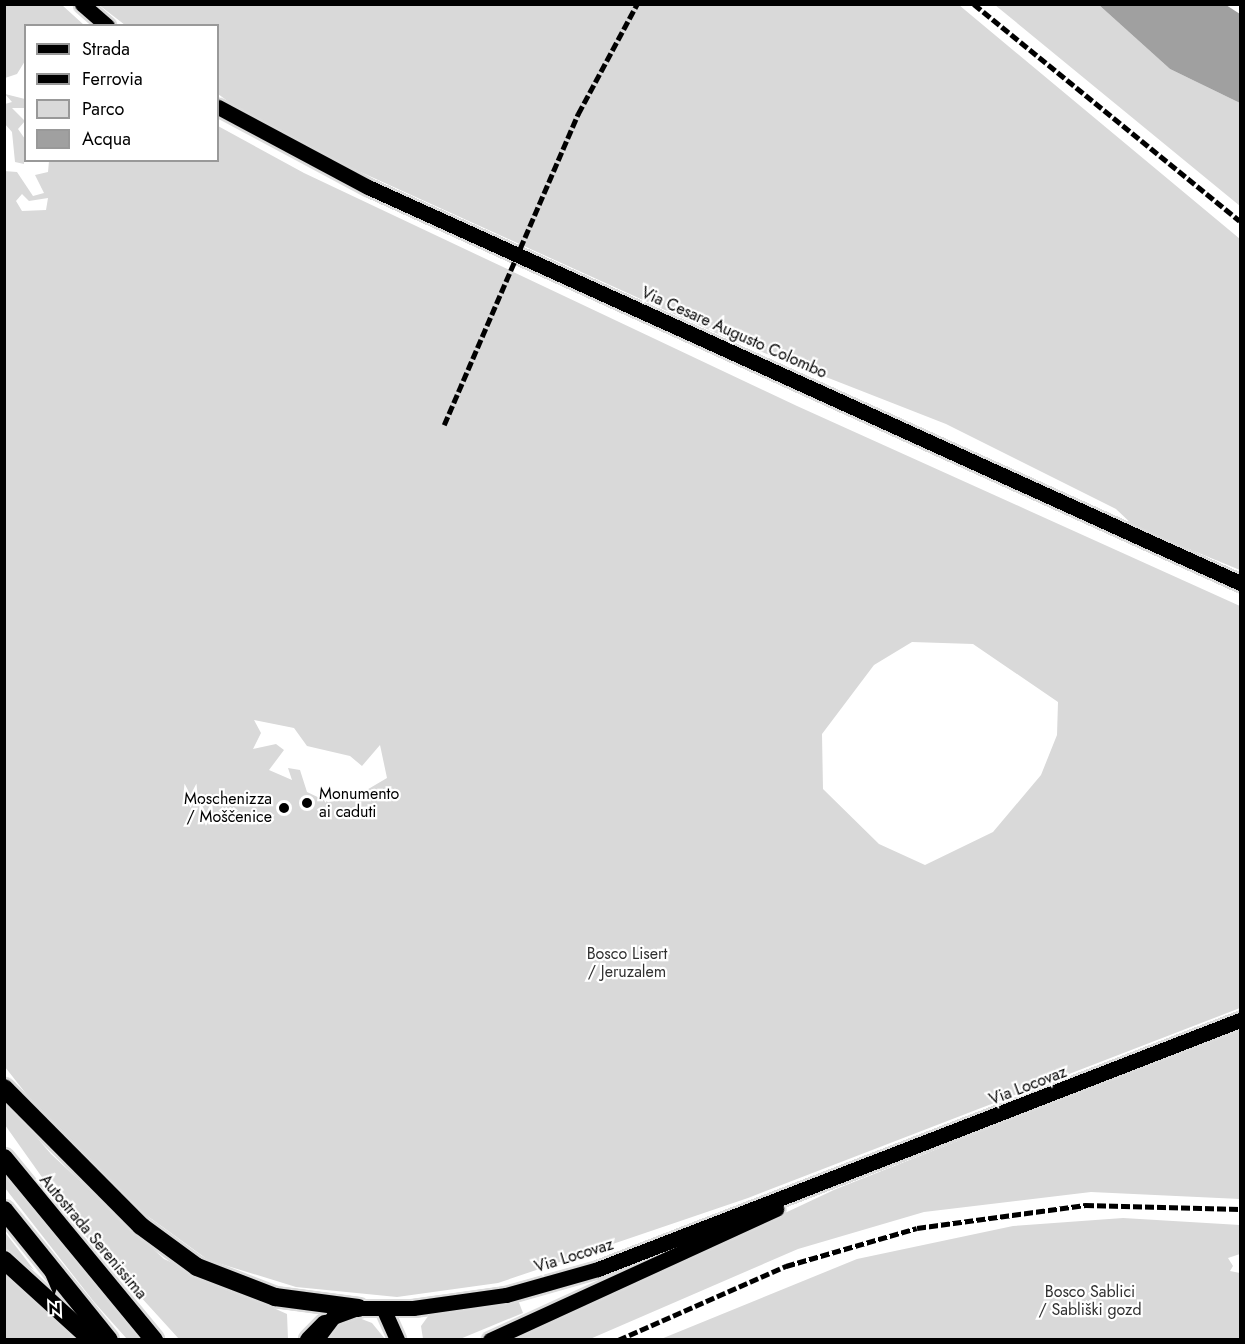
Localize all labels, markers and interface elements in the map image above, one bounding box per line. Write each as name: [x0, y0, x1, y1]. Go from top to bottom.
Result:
legend: [24, 24, 219, 162]
text: Strada: [82, 36, 130, 62]
text: Ferrovia: [82, 66, 143, 92]
text: Parco: [82, 96, 124, 122]
text: Acqua: [82, 126, 131, 152]
street label: Via Cesare Augusto Colombo: [638, 283, 830, 383]
place label: Monumento ai caduti: [319, 784, 399, 822]
place label: Moschenizza / Moščenice: [184, 789, 272, 827]
marker: Monumento ai caduti: [300, 796, 314, 810]
marker: Moschenizza / Moščenice: [277, 801, 291, 815]
park label: Bosco Lisert / Jeruzalem: [587, 944, 667, 982]
street label: Via Locovaz: [987, 1062, 1069, 1110]
street label: Autostrada Serenissima: [35, 1171, 151, 1303]
street label: Via Locovaz: [532, 1235, 616, 1277]
north arrow: [24, 1260, 84, 1320]
park label: Bosco Sablici / Sabliški gozd: [1038, 1282, 1142, 1320]
text: N: [48, 1297, 61, 1320]

